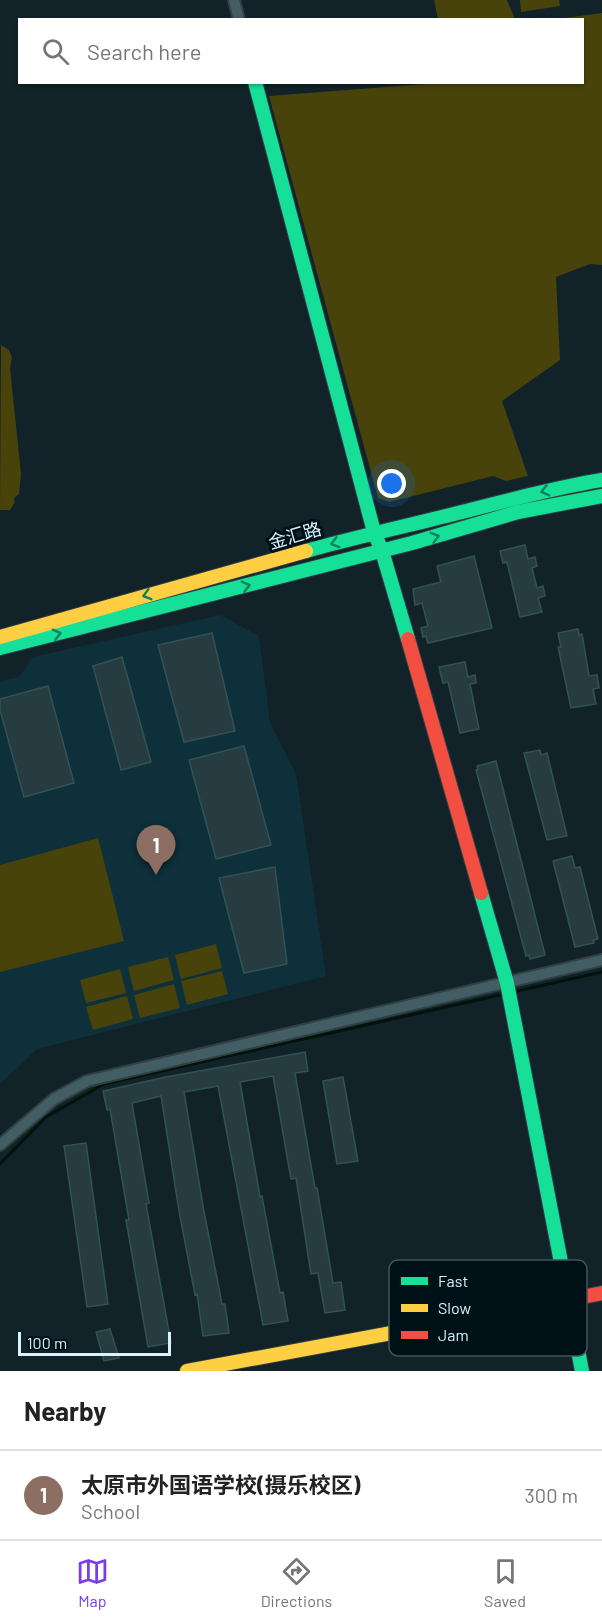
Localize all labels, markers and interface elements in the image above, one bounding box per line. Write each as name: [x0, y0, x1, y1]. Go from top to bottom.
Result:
search box: [18, 18, 584, 84]
icon: search: [39, 35, 72, 68]
text: Search here: [87, 38, 201, 64]
your location: [377, 469, 406, 498]
one-way arrow: [540, 484, 550, 496]
street label: 金汇路: [266, 517, 324, 553]
one-way arrow: [429, 532, 439, 544]
one-way arrow: [330, 536, 341, 548]
one-way arrow: [241, 580, 251, 593]
one-way arrow: [142, 588, 152, 601]
one-way arrow: [52, 628, 62, 641]
pin: 1: [136, 826, 176, 875]
legend: [389, 1260, 587, 1356]
text: Fast: [438, 1271, 468, 1290]
text: Slow: [438, 1298, 471, 1317]
text: Jam: [438, 1325, 469, 1344]
scale bar: [18, 1329, 171, 1356]
text: 100 m: [27, 1333, 67, 1352]
text: Nearby: [24, 1395, 106, 1426]
text: 太原市外国语学校(摄乐校区): [81, 1471, 360, 1497]
text: 1: [40, 1483, 47, 1507]
text: 300 m: [525, 1483, 578, 1507]
text: School: [81, 1499, 140, 1523]
tab: Map: [76, 1555, 109, 1610]
tab: Directions: [261, 1555, 332, 1610]
tab: Saved: [484, 1555, 526, 1610]

